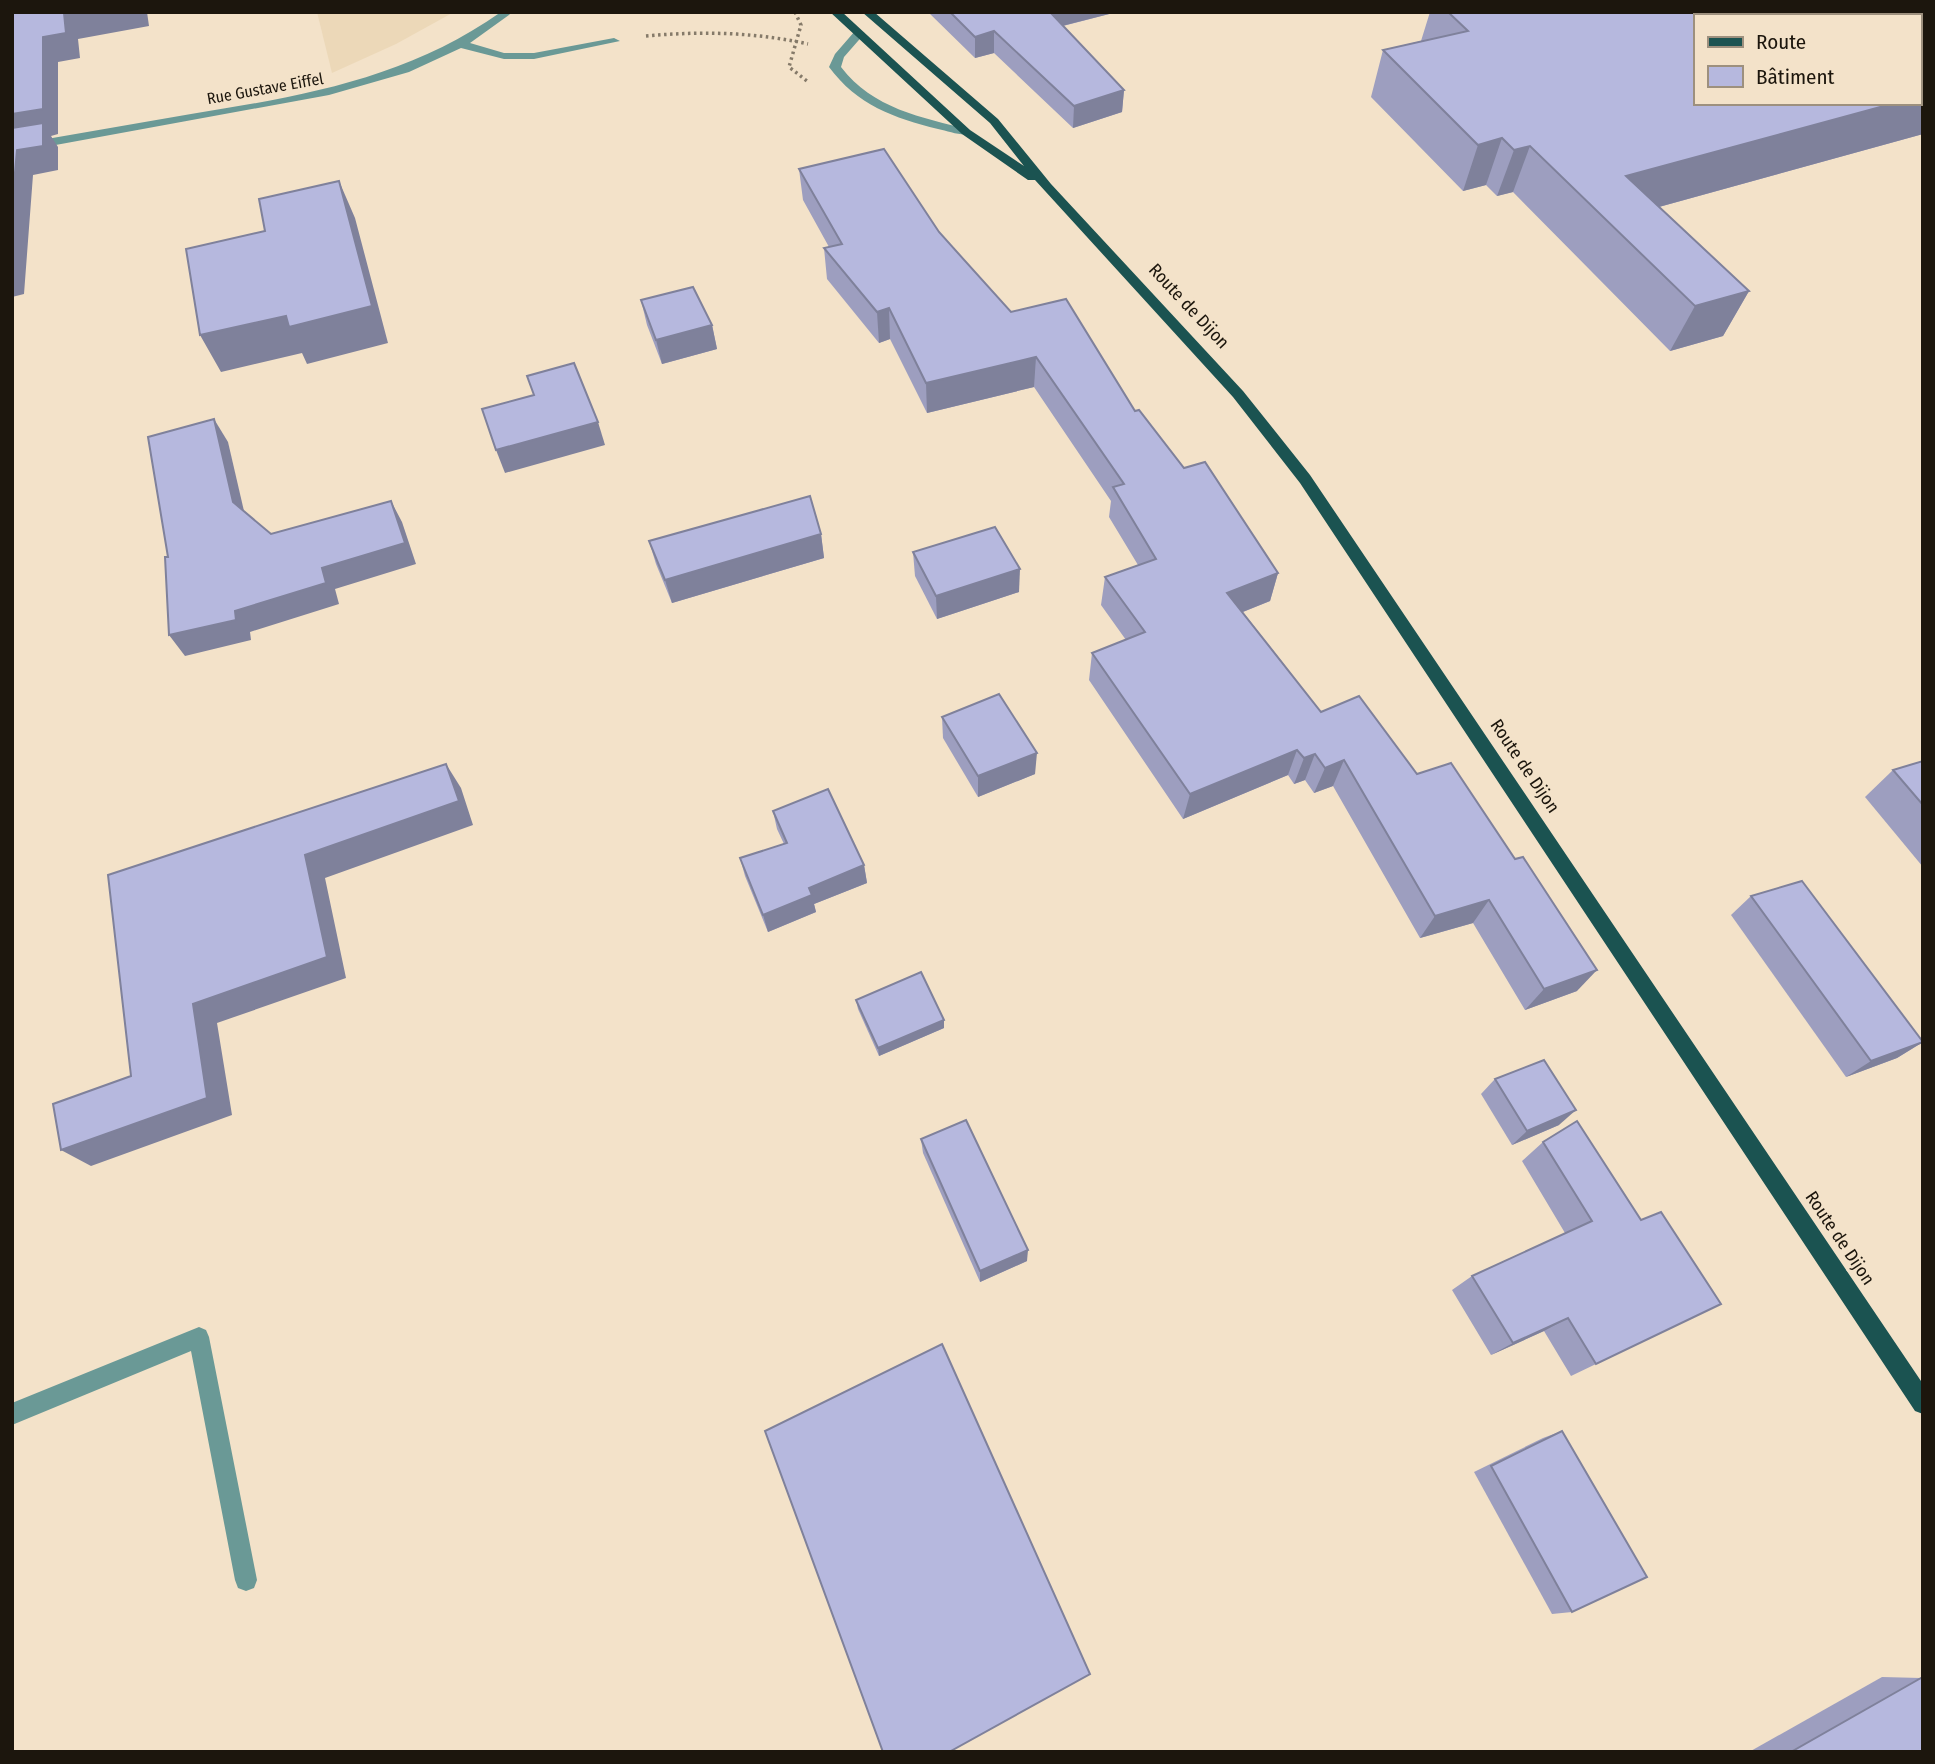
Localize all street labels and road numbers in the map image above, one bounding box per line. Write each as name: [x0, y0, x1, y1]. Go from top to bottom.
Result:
street label: Rue Gustave Eiffel: [205, 69, 325, 108]
street label: Route de Dijon: [1144, 259, 1234, 353]
street label: Route de Dijon: [1486, 715, 1564, 817]
street label: Route de Dijon: [1801, 1187, 1879, 1289]

